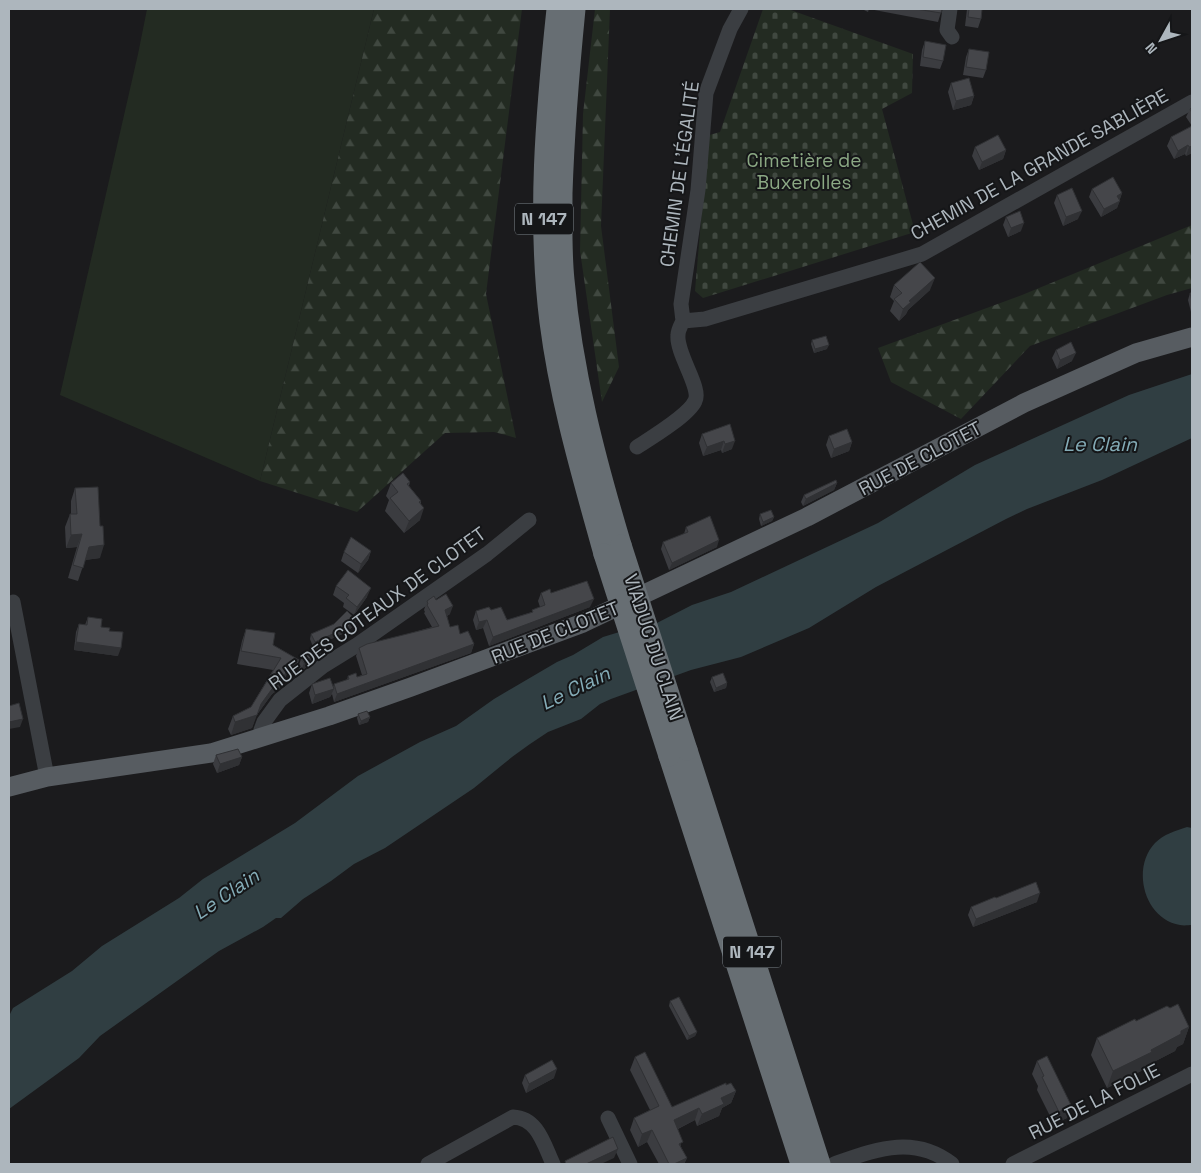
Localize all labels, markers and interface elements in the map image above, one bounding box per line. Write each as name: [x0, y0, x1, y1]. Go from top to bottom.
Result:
north arrow: [1136, 15, 1186, 65]
text: N: [1141, 39, 1161, 58]
street label: CHEMIN DE L'ÉGALITÉ: [654, 80, 705, 269]
street label: CHEMIN DE LA GRANDE SABLIÈRE: [906, 83, 1173, 246]
park label: Cimetière de Buxerolles: [746, 148, 862, 195]
road number: N 147: [515, 203, 573, 234]
street label: RUE DE CLOTET: [854, 416, 986, 501]
water label: Le Clain: [1063, 431, 1138, 457]
street label: RUE DES COTEAUX DE CLOTET: [263, 521, 491, 696]
street label: VIADUC DU CLAIN: [618, 571, 689, 724]
street label: RUE DE CLOTET: [488, 595, 623, 669]
water label: Le Clain: [536, 660, 615, 716]
water label: Le Clain: [188, 862, 265, 926]
road number: N 147: [723, 936, 781, 968]
street label: RUE DE LA FOLIE: [1024, 1058, 1164, 1145]

